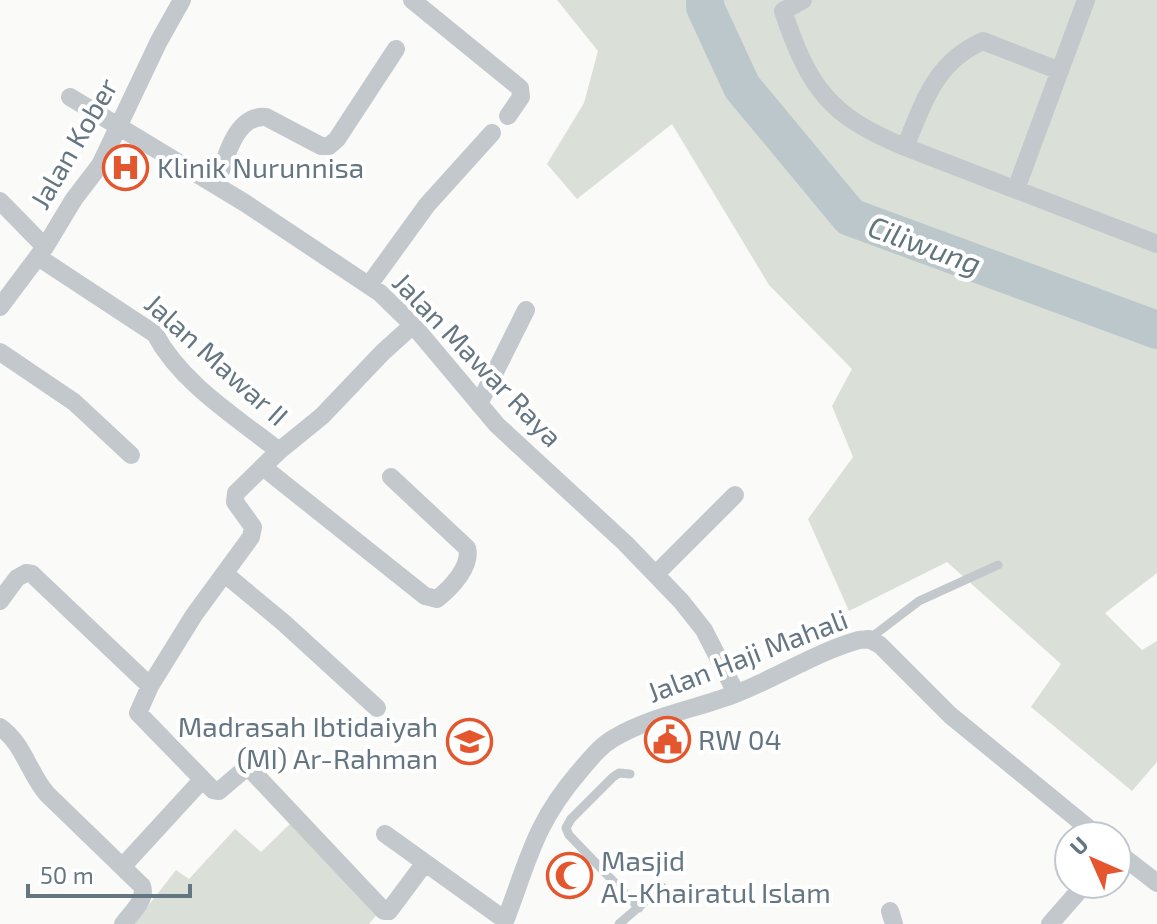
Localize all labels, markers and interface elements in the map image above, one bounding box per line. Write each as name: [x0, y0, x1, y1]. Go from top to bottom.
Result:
street label: Jalan Kober: [22, 72, 124, 214]
hospital icon: Klinik Nurunnisa: [102, 143, 150, 191]
place label: Klinik Nurunnisa: [157, 150, 364, 184]
water label: Ciliwung: [864, 207, 986, 281]
street label: Jalan Mawar Raya: [386, 265, 570, 453]
street label: Jalan Mawar II: [138, 286, 296, 432]
street label: Jalan Haji Mahali: [642, 601, 852, 709]
place label: Madrasah Ibtidaiyah (MI) Ar-Rahman: [178, 709, 438, 775]
public building icon: RW 04: [643, 715, 691, 763]
school or university icon: Madrasah Ibtidaiyah (MI) Ar-Rahman: [445, 718, 493, 766]
place label: RW 04: [698, 722, 782, 756]
north arrow: [1053, 820, 1133, 900]
text: U: [1064, 831, 1093, 860]
place label: Masjid Al-Khairatul Islam: [601, 843, 831, 909]
scale bar: [28, 848, 190, 898]
mosque icon: Masjid Al-Khairatul Islam: [546, 852, 594, 900]
text: 50 m: [40, 860, 94, 889]

